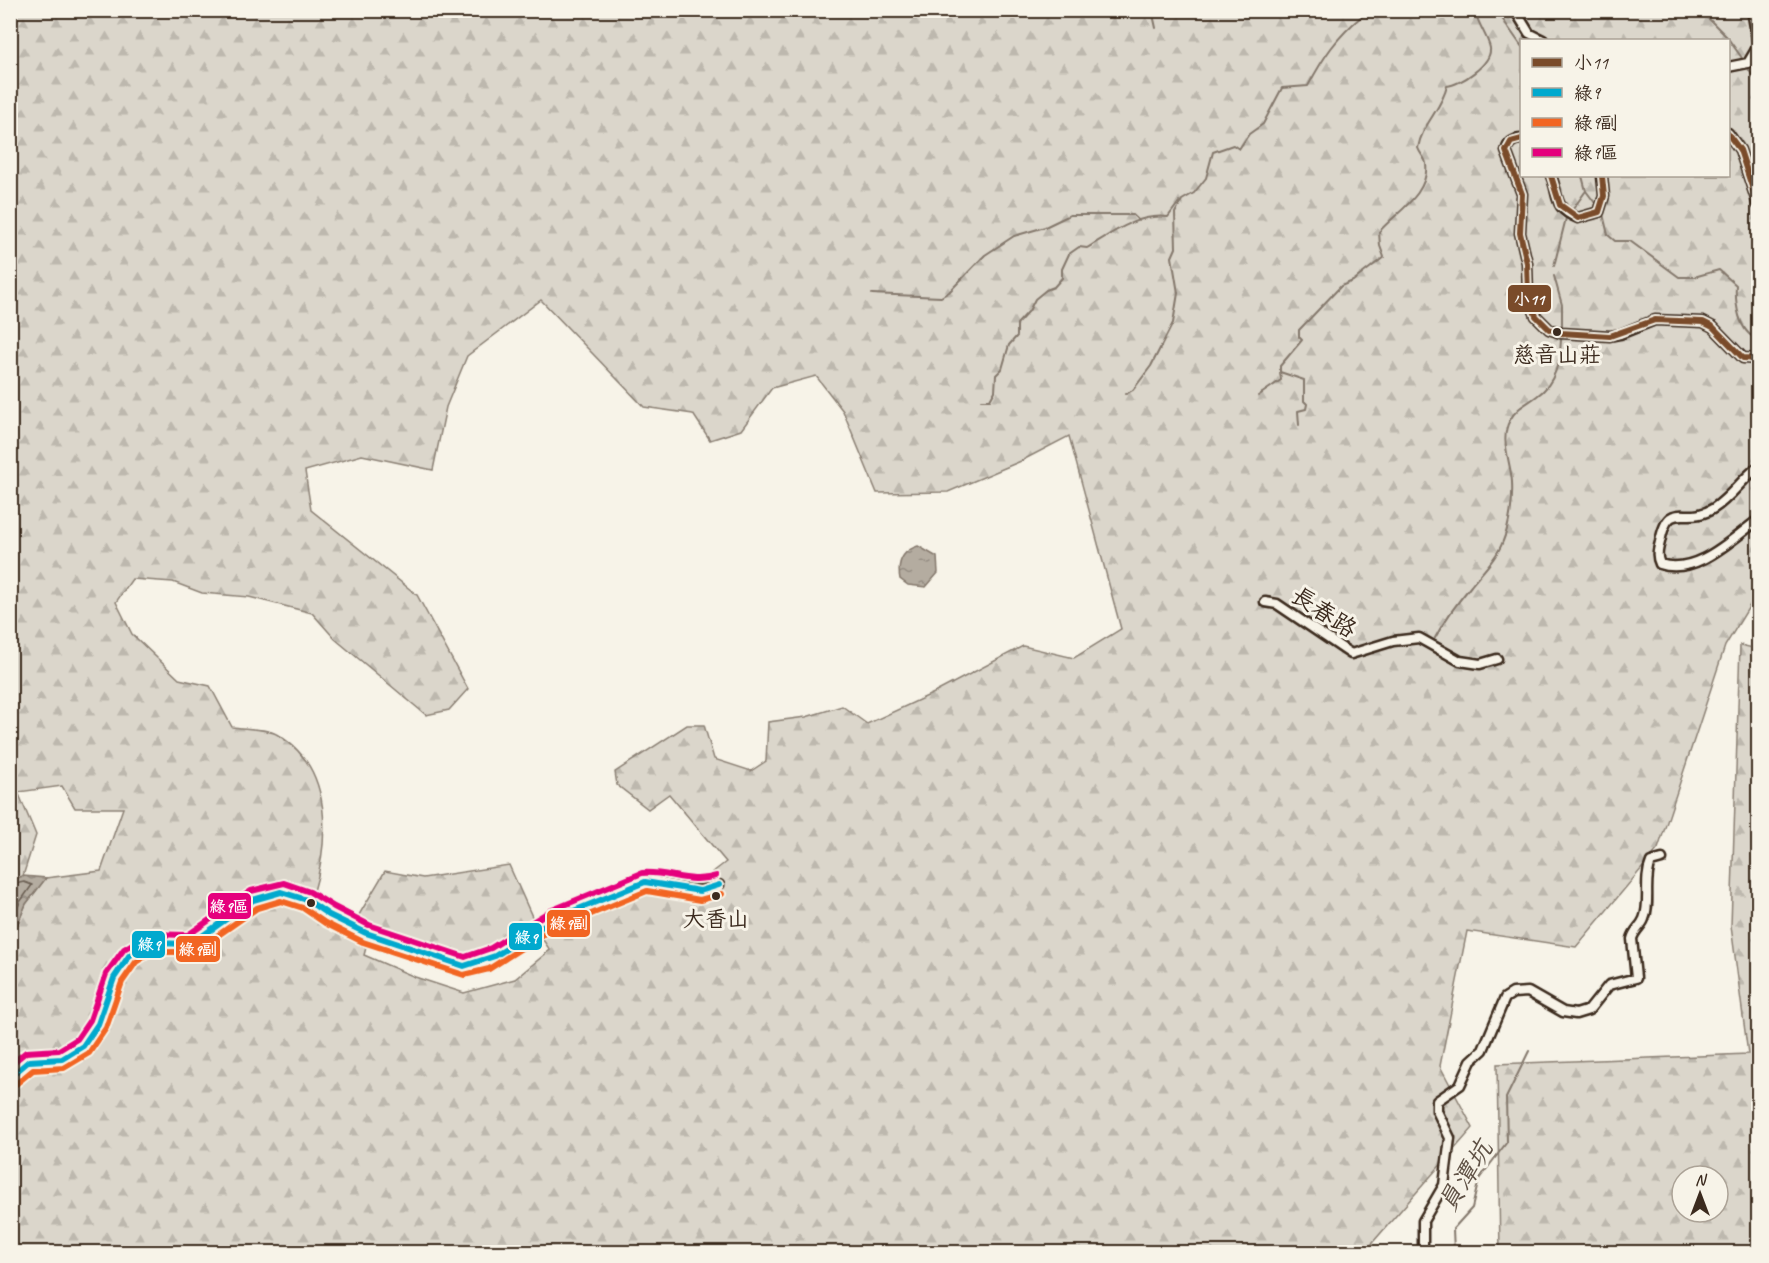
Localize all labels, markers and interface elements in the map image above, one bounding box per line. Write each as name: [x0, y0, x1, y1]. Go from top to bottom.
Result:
legend: [1520, 39, 1730, 177]
text: 小11: [1574, 52, 1609, 74]
text: 綠9: [1574, 82, 1602, 104]
text: 綠9副: [1574, 112, 1618, 134]
text: 綠9區: [1574, 142, 1618, 164]
line badge: 小11: [1507, 284, 1552, 313]
text: 小11: [1514, 290, 1546, 310]
marker: 慈音山莊: [1551, 326, 1563, 338]
place label: 慈音山莊: [1513, 341, 1601, 369]
street label: 長春路: [1286, 580, 1362, 644]
marker: 大香山: [710, 890, 722, 902]
line badge: 綠9區: [207, 892, 252, 920]
text: 綠9區: [209, 897, 249, 917]
unlabelled marker: [305, 897, 317, 909]
place label: 大香山: [683, 905, 749, 933]
line badge: 綠9副: [546, 909, 591, 938]
text: 綠9副: [549, 914, 589, 934]
line badge: 綠9: [508, 922, 543, 951]
text: 綠9: [514, 928, 539, 948]
line badge: 綠9: [131, 930, 166, 959]
text: 綠9: [137, 935, 162, 955]
line badge: 綠9副: [175, 935, 221, 963]
text: 綠9副: [178, 940, 218, 960]
water label: 員潭坑: [1431, 1132, 1502, 1218]
north arrow: [1670, 1164, 1730, 1224]
text: N: [1695, 1170, 1708, 1190]

